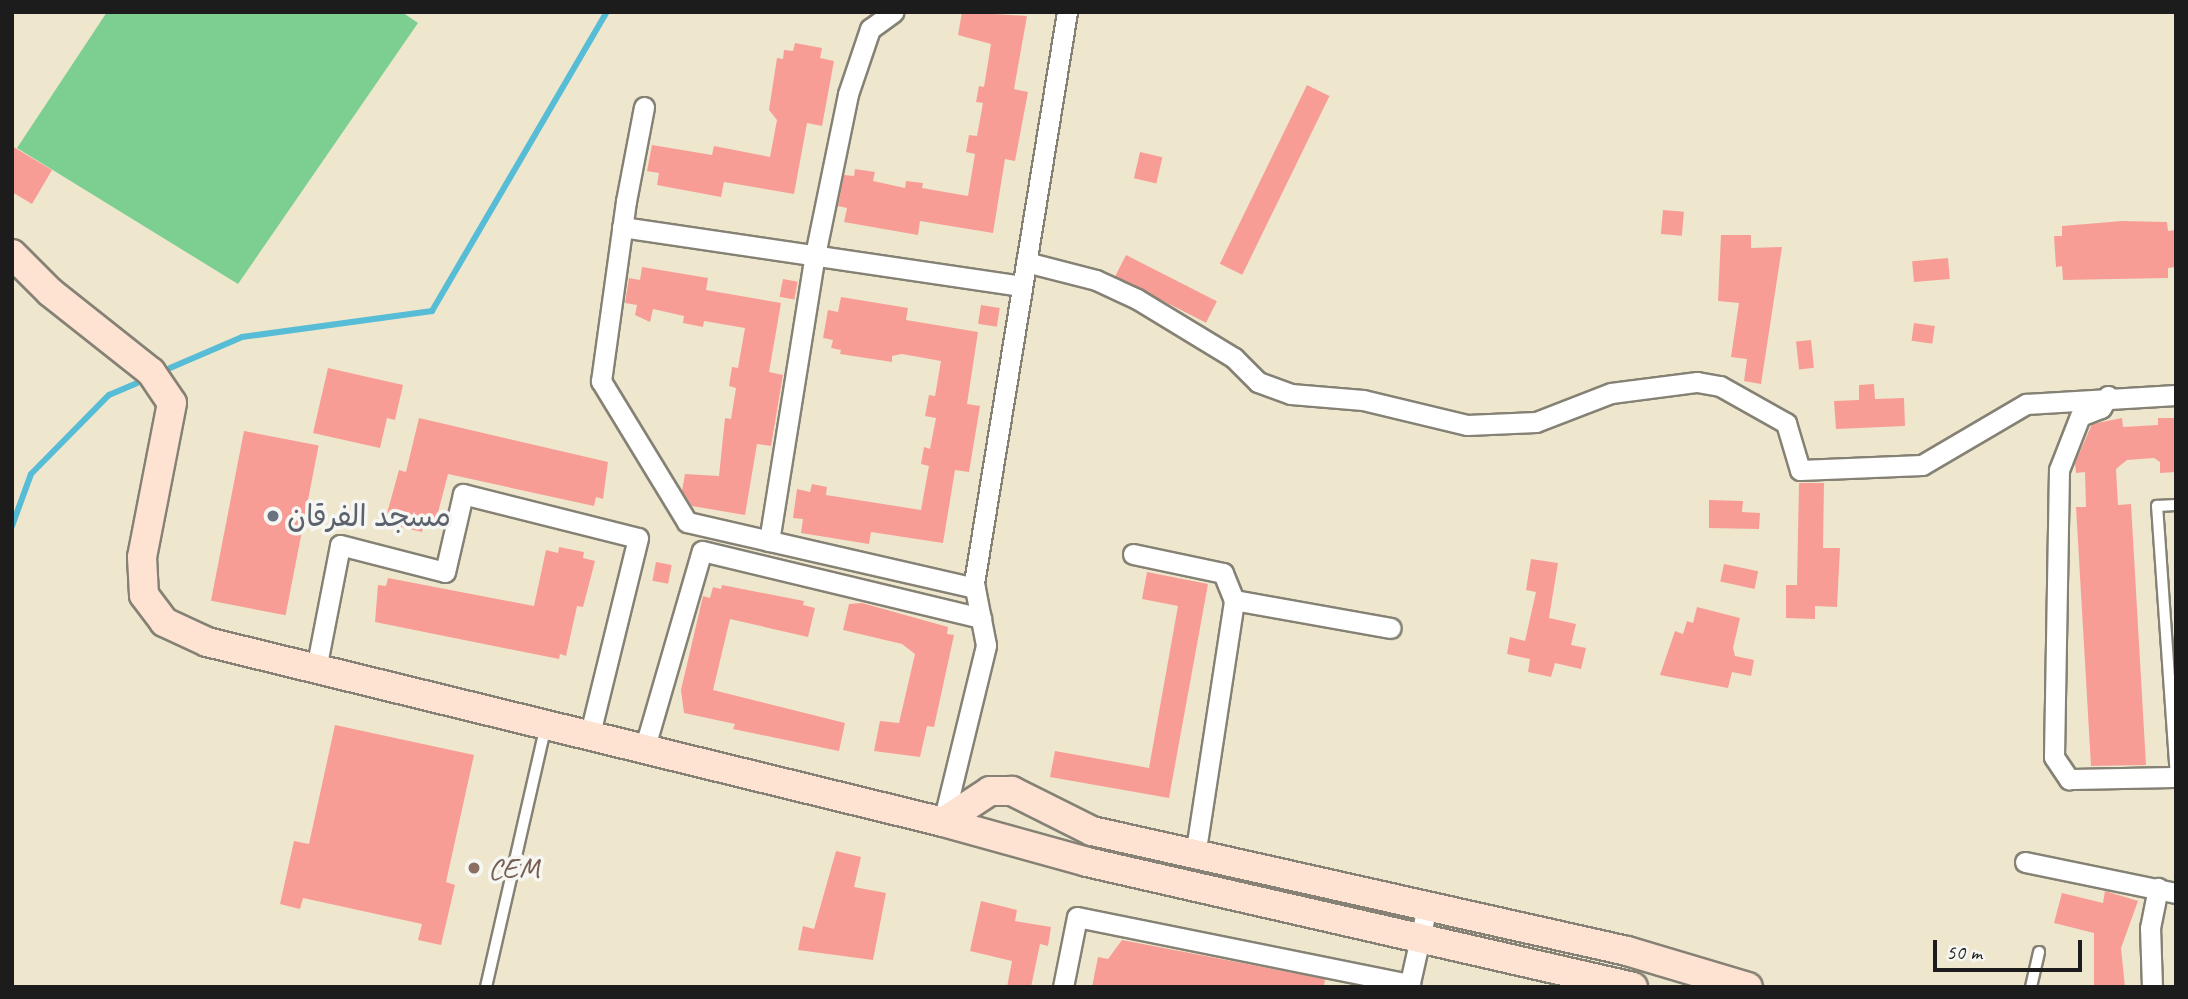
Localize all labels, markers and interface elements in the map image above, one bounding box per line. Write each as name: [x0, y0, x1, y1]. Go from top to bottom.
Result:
place label: مسجد الفرقان: [287, 498, 451, 534]
marker: مسجد الفرقان: [265, 508, 281, 524]
place label: CEM: [488, 850, 539, 886]
marker: CEM: [466, 860, 482, 876]
scale bar: [1936, 926, 2085, 970]
text: 50 m: [1946, 939, 1982, 965]

